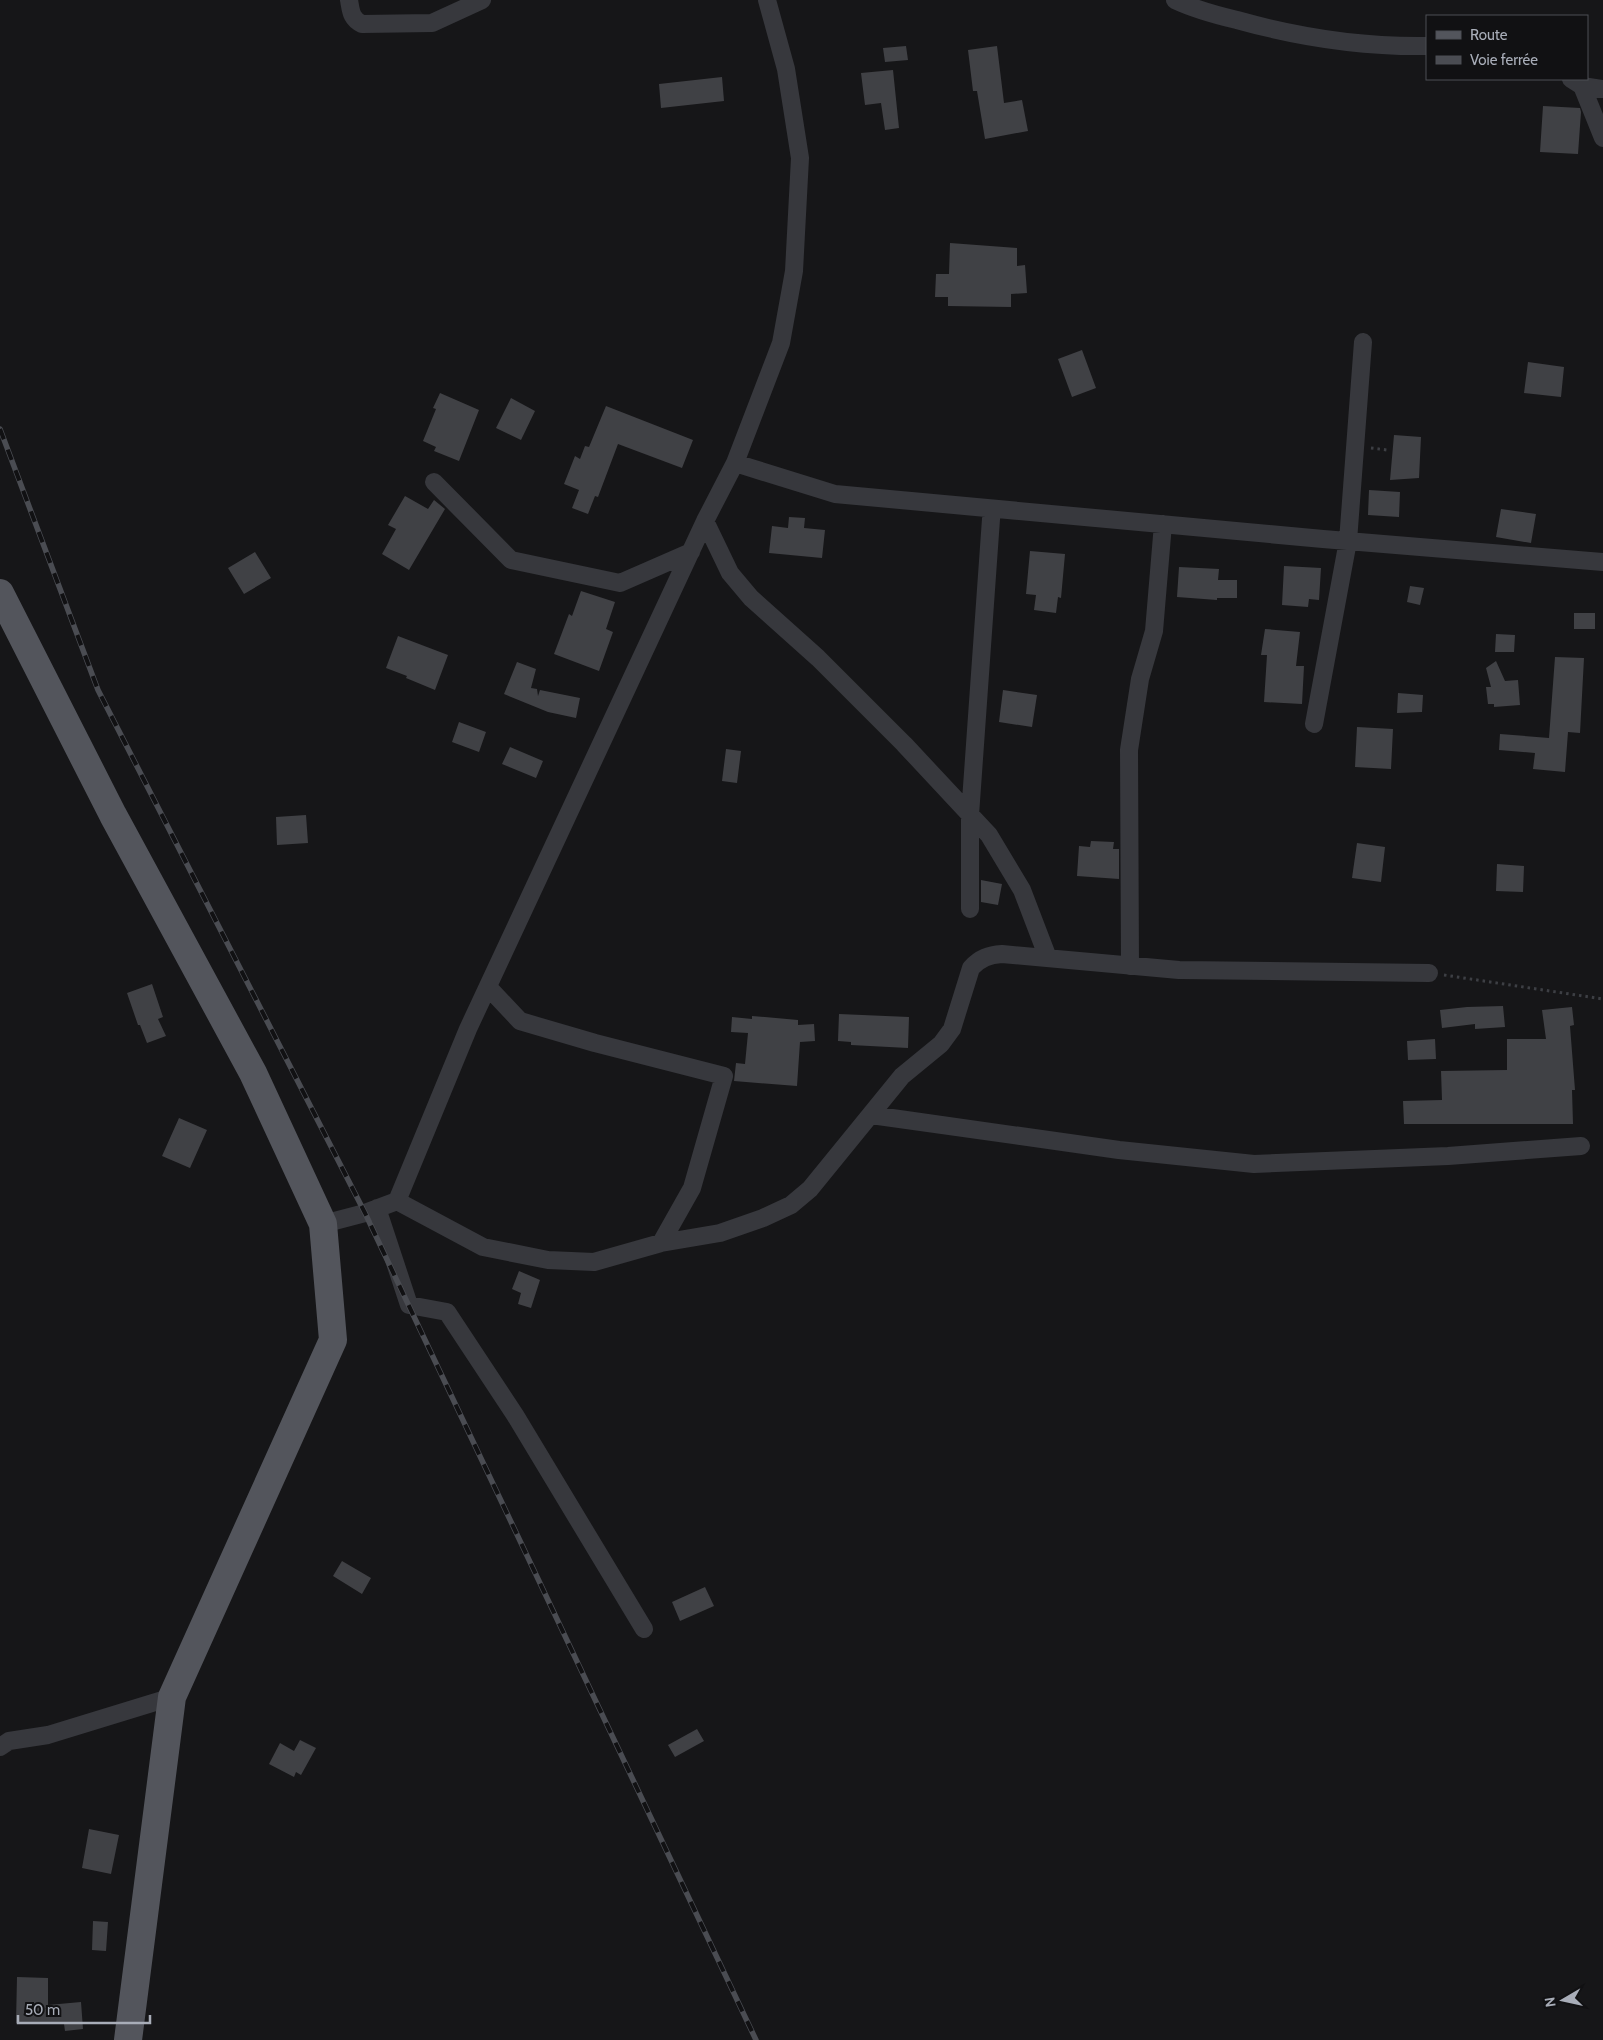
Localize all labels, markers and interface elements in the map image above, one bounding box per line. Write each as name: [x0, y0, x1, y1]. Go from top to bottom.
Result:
legend: [1426, 15, 1588, 80]
text: Route: [1470, 26, 1508, 44]
text: Voie ferrée: [1470, 51, 1538, 69]
north arrow: [1538, 1975, 1588, 2025]
scale bar: [18, 1992, 150, 2024]
text: N: [1540, 1996, 1560, 2008]
text: 50 m: [25, 2001, 60, 2019]

